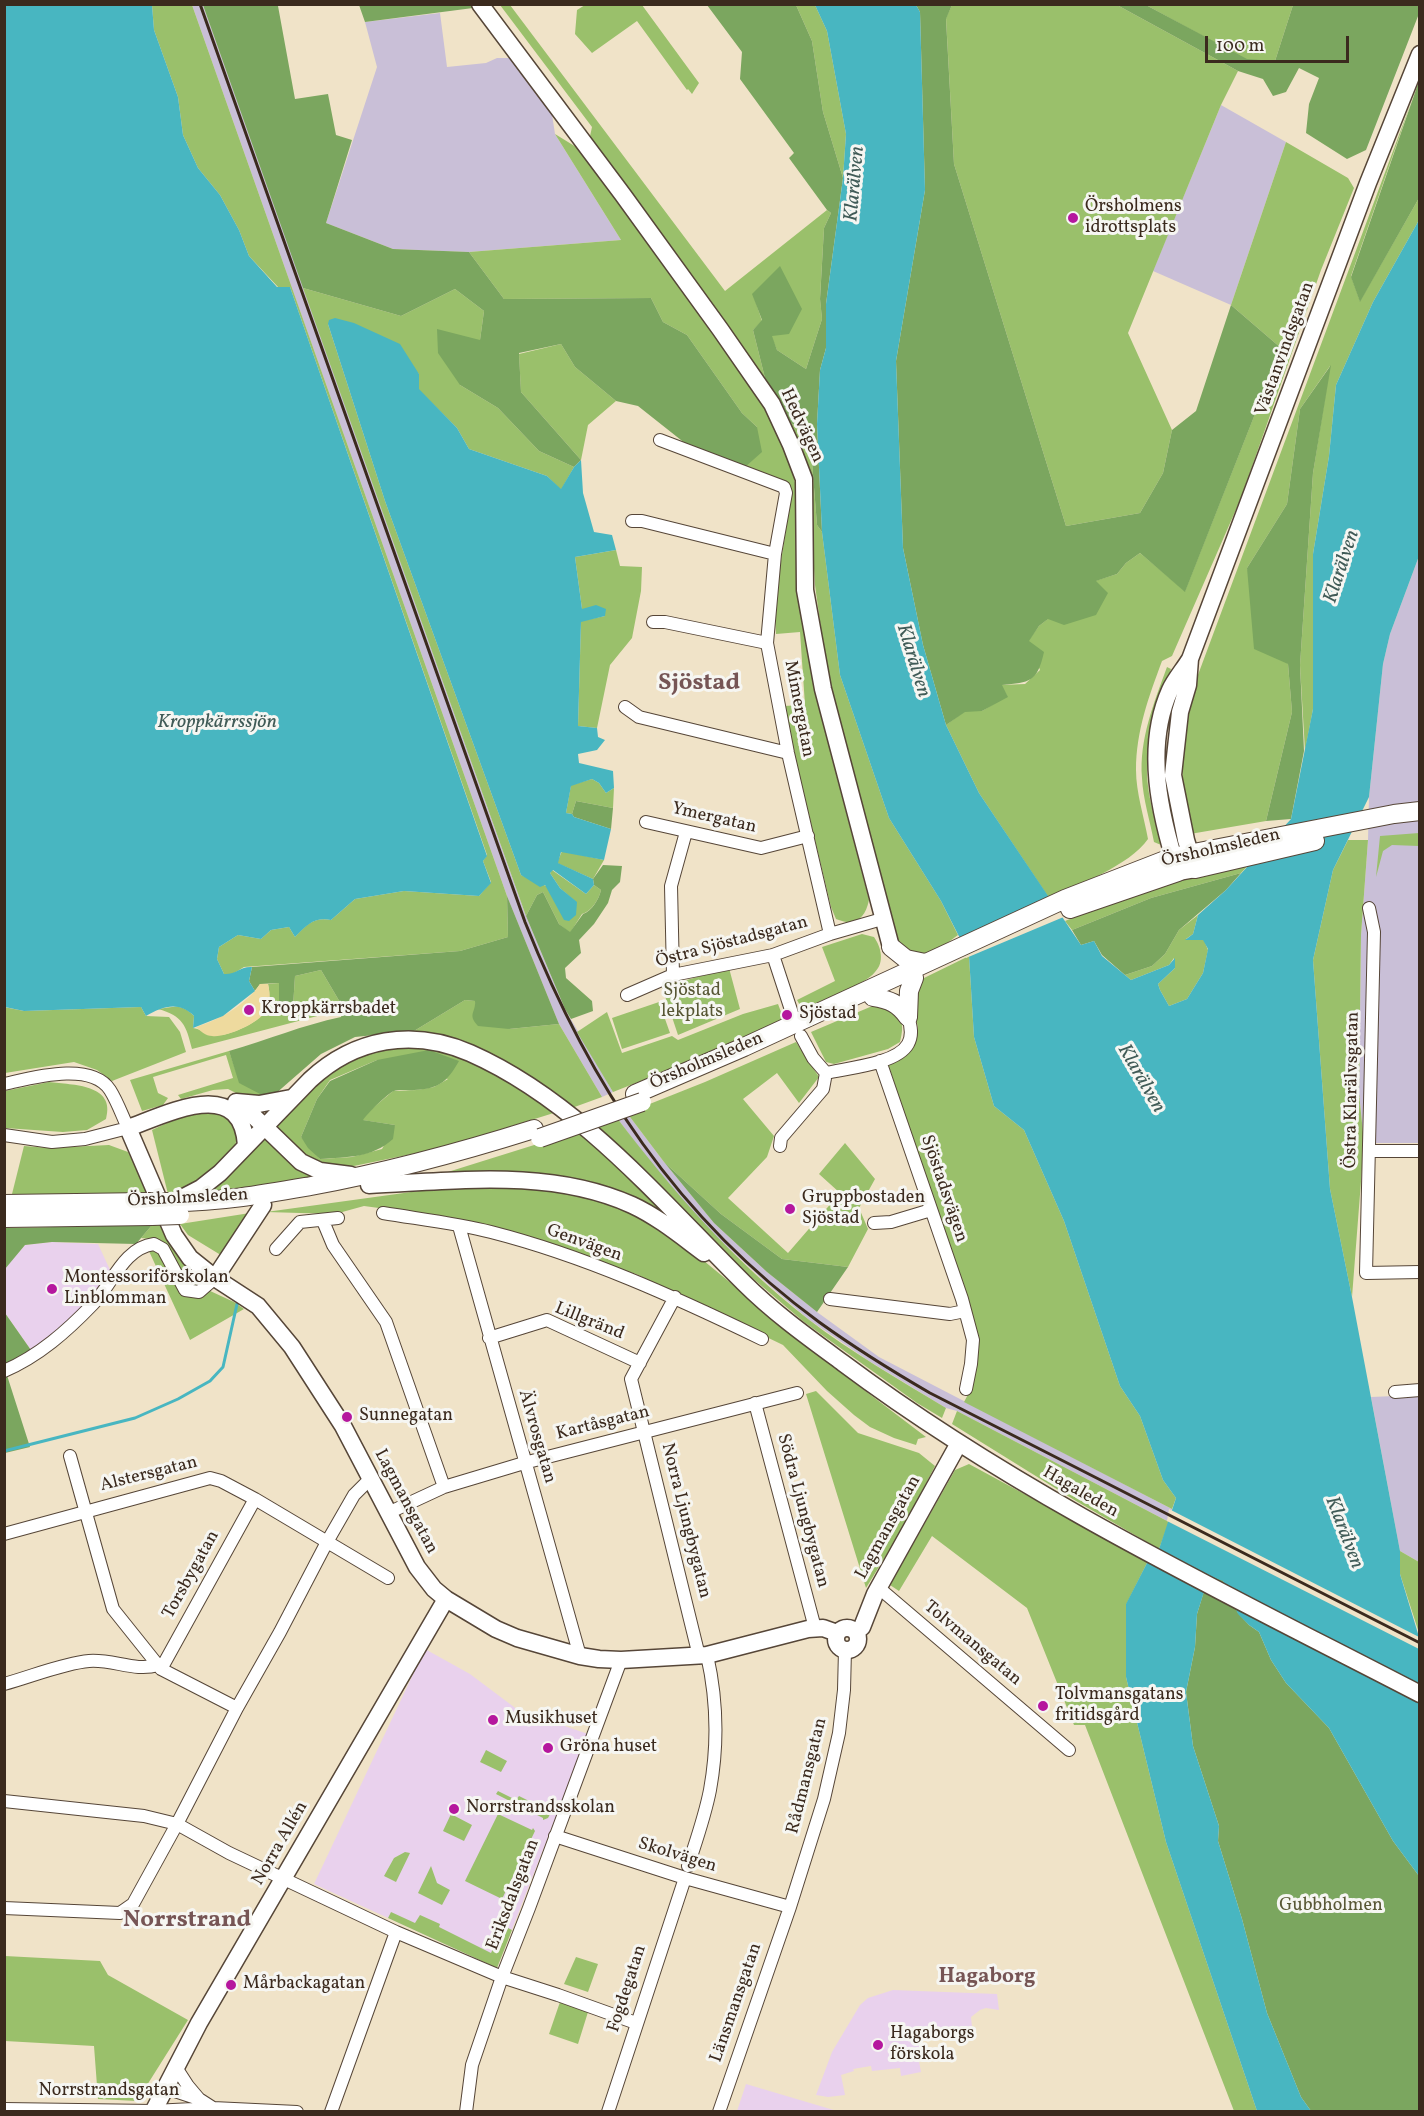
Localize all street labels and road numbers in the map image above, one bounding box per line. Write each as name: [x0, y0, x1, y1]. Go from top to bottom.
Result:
street label: Västanvindsgatan: [1252, 279, 1320, 419]
street label: Hedvägen: [774, 386, 828, 466]
street label: Mimergatan: [778, 659, 818, 759]
street label: Ymergatan: [670, 799, 758, 839]
street label: Örsholmsleden: [1160, 825, 1282, 873]
street label: Östra Sjöstadsgatan: [654, 912, 810, 974]
street label: Östra Klarälvsgatan: [1341, 1011, 1365, 1169]
street label: Örsholmsleden: [647, 1028, 767, 1096]
street label: Sjöstadsvägen: [915, 1133, 971, 1245]
street label: Örsholmsleden: [127, 1185, 249, 1213]
street label: Genvägen: [543, 1220, 625, 1268]
street label: Lillgränd: [551, 1298, 627, 1346]
street label: Älvrosgatan: [512, 1388, 560, 1486]
street label: Kartåsgatan: [554, 1402, 652, 1446]
street label: Södra Ljungbygatan: [771, 1432, 833, 1590]
street label: Norra Ljungbygatan: [655, 1441, 715, 1601]
street label: Lagmansgatan: [368, 1446, 442, 1558]
street label: Alstersgatan: [98, 1452, 200, 1498]
street label: Hagaleden: [1038, 1463, 1122, 1523]
street label: Lagmansgatan: [852, 1472, 926, 1584]
street label: Torsbygatan: [159, 1527, 225, 1623]
street label: Tolvmansgatan: [919, 1597, 1025, 1691]
street label: Rådmansgatan: [783, 1716, 833, 1836]
street label: Norra Allén: [248, 1798, 314, 1890]
street label: Skolvägen: [635, 1834, 719, 1878]
street label: Eriksdalsgatan: [483, 1836, 545, 1954]
street label: Länsmansgatan: [706, 1941, 768, 2065]
street label: Fogdegatan: [604, 1943, 652, 2035]
street label: Norrstrandsgatan: [38, 2081, 180, 2103]

